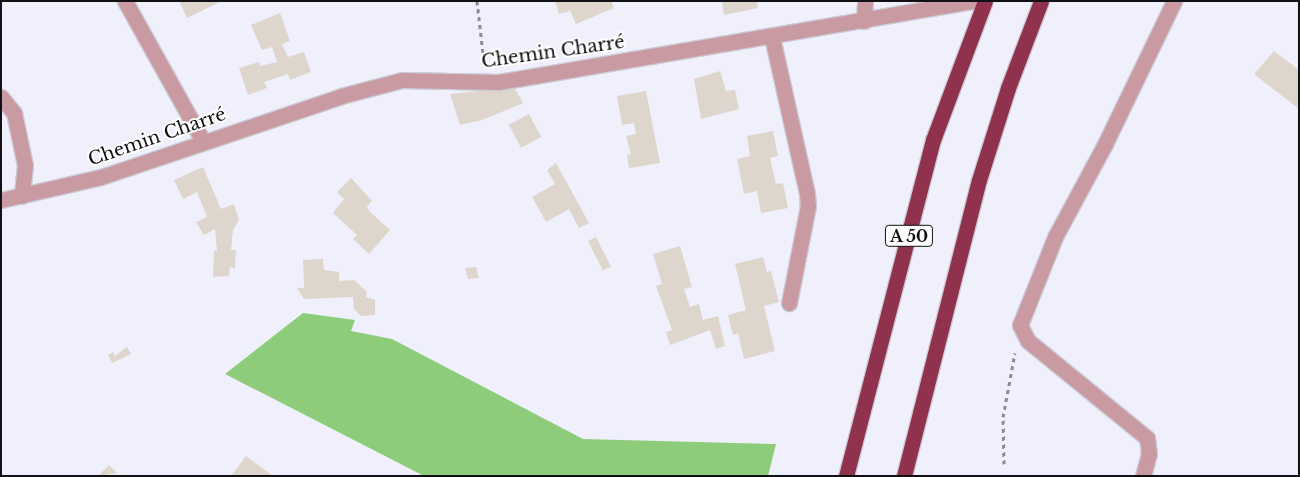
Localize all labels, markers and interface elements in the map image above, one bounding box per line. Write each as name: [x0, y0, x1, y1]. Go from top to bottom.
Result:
street label: Chemin Charré: [480, 31, 626, 73]
street label: Chemin Charré: [85, 103, 229, 171]
road number: A 50: [884, 222, 934, 250]

